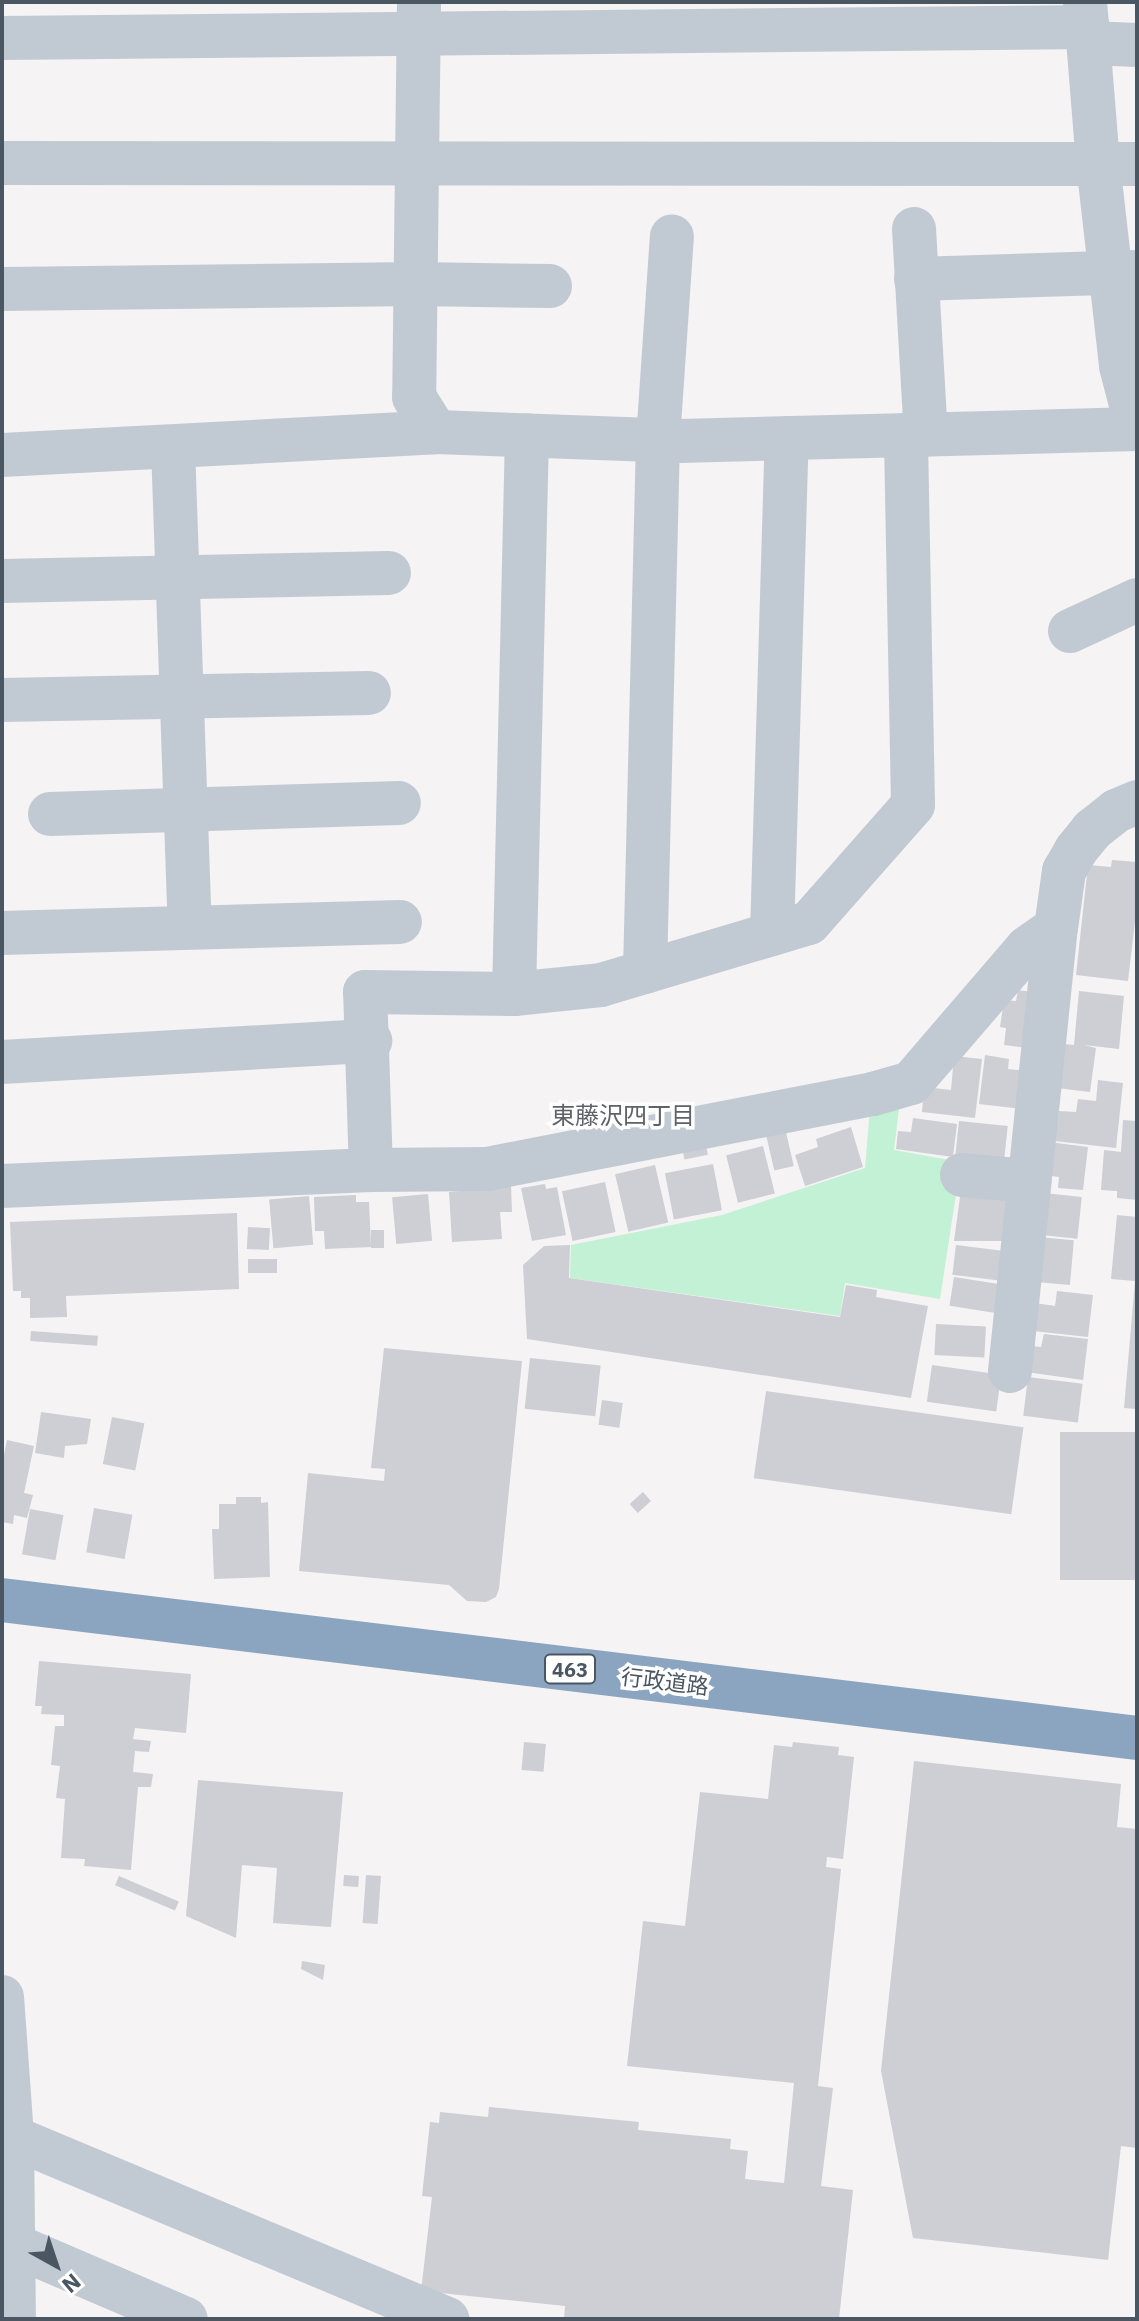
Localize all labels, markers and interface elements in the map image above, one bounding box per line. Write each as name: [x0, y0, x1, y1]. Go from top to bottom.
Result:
district label: 東藤沢四丁目: [551, 1102, 695, 1130]
road number: 463: [544, 1653, 596, 1685]
street label: 行政道路: [620, 1663, 710, 1699]
north arrow: [16, 2225, 96, 2305]
text: N: [56, 2268, 87, 2300]

